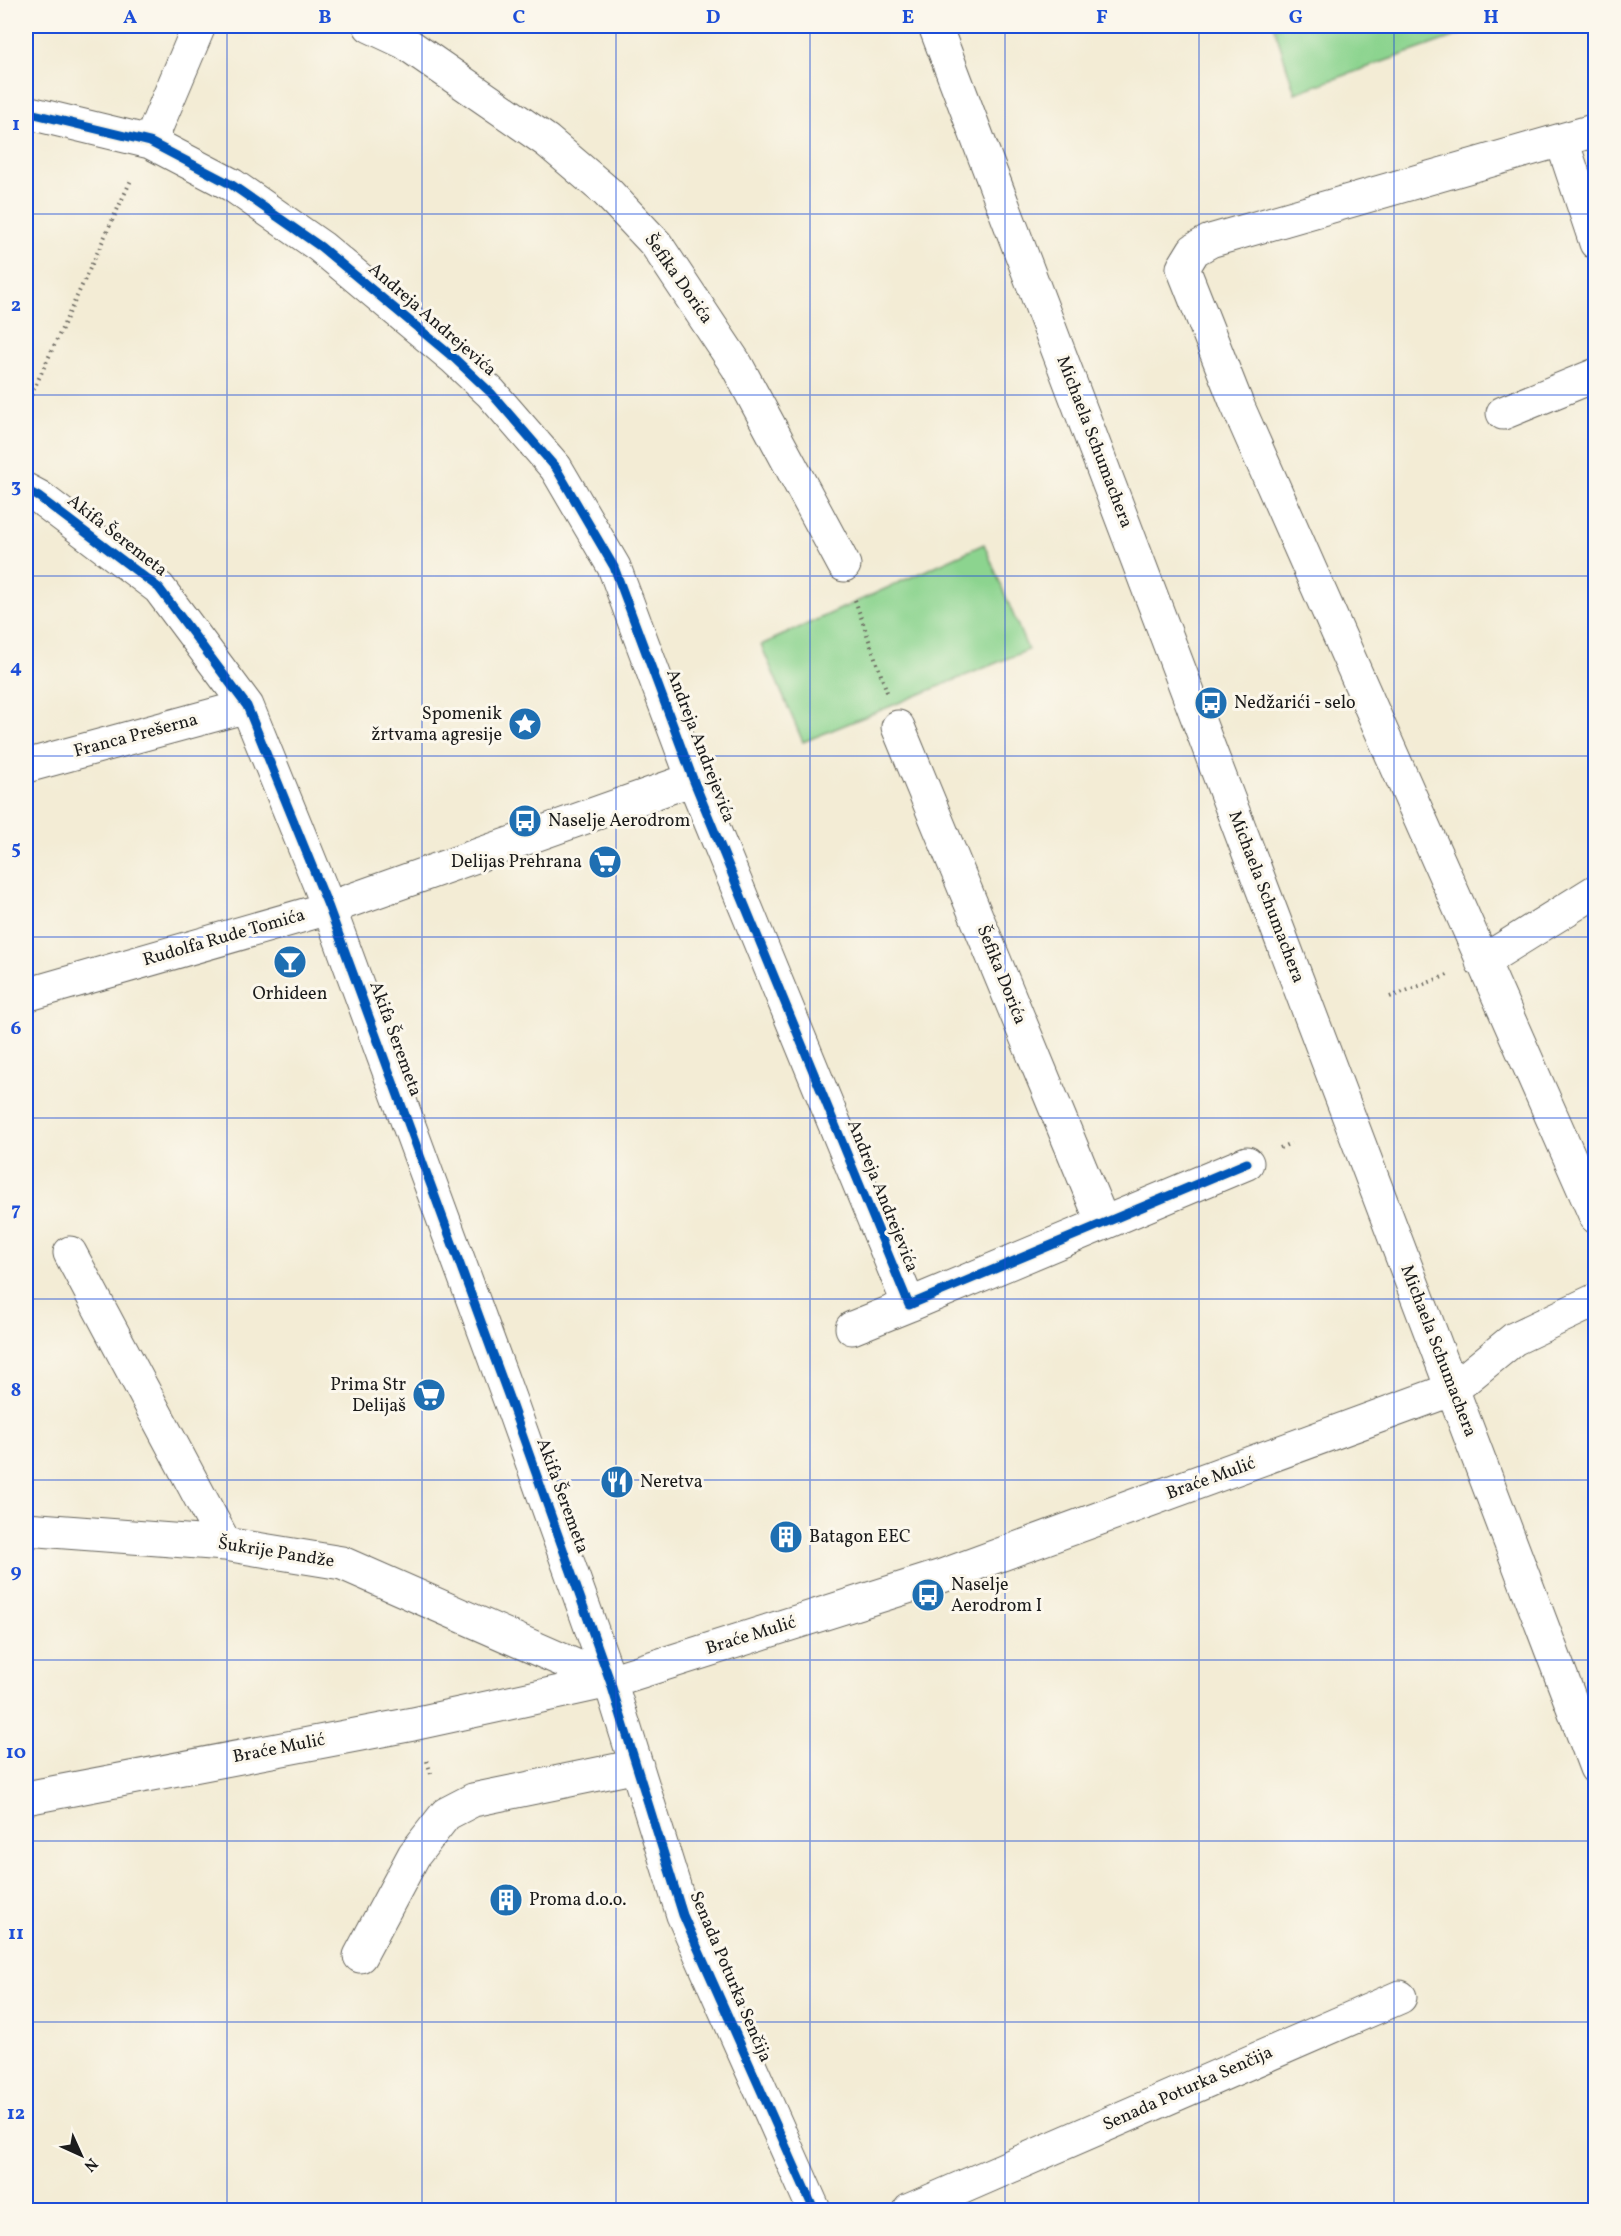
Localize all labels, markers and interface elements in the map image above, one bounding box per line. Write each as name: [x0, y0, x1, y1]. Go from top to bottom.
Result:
text: A: [123, 4, 137, 32]
text: B: [318, 4, 332, 32]
text: C: [513, 4, 526, 32]
text: D: [706, 4, 720, 32]
text: E: [902, 4, 914, 32]
text: F: [1096, 4, 1108, 32]
text: G: [1289, 4, 1303, 32]
text: H: [1483, 4, 1499, 32]
text: 1: [12, 111, 20, 139]
street label: Šefika Dorića: [638, 229, 718, 329]
street label: Andreja Andrejevića: [363, 257, 501, 383]
text: 2: [11, 292, 21, 320]
street label: Michaela Schumachera: [1050, 352, 1138, 532]
text: 3: [11, 473, 21, 501]
street label: Akifa Šeremeta: [62, 489, 172, 583]
text: 4: [10, 654, 22, 682]
street label: Andreja Andrejevića: [659, 666, 741, 826]
bus stop icon: Nedžarići - selo: [1193, 685, 1229, 721]
place label: Nedžarići - selo: [1234, 691, 1356, 716]
place label: Spomenik žrtvama agresije: [371, 702, 502, 748]
place icon: Spomenik žrtvama agresije: [507, 706, 543, 742]
street label: Franca Prešerna: [71, 707, 201, 765]
bus stop icon: Naselje Aerodrom: [507, 803, 543, 839]
street label: Michaela Schumachera: [1222, 807, 1310, 987]
place label: Naselje Aerodrom: [548, 809, 690, 834]
text: 5: [11, 835, 21, 863]
supermarket icon: Delijas Prehrana: [587, 844, 623, 880]
place label: Delijas Prehrana: [451, 850, 582, 875]
street label: Rudolfa Rude Tomića: [140, 903, 308, 973]
street label: Šefika Dorića: [970, 922, 1032, 1028]
bar icon: Orhideen: [272, 944, 308, 980]
street label: Akifa Šeremeta: [363, 978, 427, 1100]
place label: Orhideen: [253, 982, 328, 1007]
text: 6: [11, 1015, 22, 1043]
street label: Andreja Andrejevića: [840, 1116, 924, 1276]
text: 7: [11, 1196, 21, 1224]
street label: Michaela Schumachera: [1394, 1261, 1482, 1441]
place label: Prima Str Delijaš: [330, 1373, 406, 1419]
text: 8: [11, 1377, 21, 1405]
supermarket icon: Prima Str Delijaš: [411, 1377, 447, 1413]
street label: Akifa Šeremeta: [530, 1435, 594, 1557]
street label: Braće Mulić: [1163, 1451, 1259, 1507]
restaurant icon: Neretva: [599, 1464, 635, 1500]
place label: Neretva: [640, 1470, 703, 1495]
building icon: Batagon EEC: [768, 1519, 804, 1555]
place label: Batagon EEC: [809, 1525, 911, 1550]
street label: Šukrije Pandže: [216, 1531, 336, 1575]
text: 9: [10, 1558, 22, 1586]
place label: Naselje Aerodrom I: [951, 1573, 1042, 1619]
bus stop icon: Naselje Aerodrom I: [910, 1577, 946, 1613]
street label: Braće Mulić: [703, 1610, 799, 1662]
street label: Braće Mulić: [231, 1728, 327, 1770]
text: 10: [6, 1739, 26, 1767]
building icon: Proma d.o.o.: [488, 1882, 524, 1918]
place label: Proma d.o.o.: [529, 1888, 626, 1913]
street label: Senada Poturka Senčija: [683, 1888, 777, 2066]
text: 11: [8, 1920, 24, 1948]
street label: Senada Poturka Senčija: [1099, 2040, 1277, 2138]
text: 12: [7, 2100, 25, 2128]
north arrow: [51, 2125, 111, 2185]
text: N: [78, 2152, 102, 2176]

